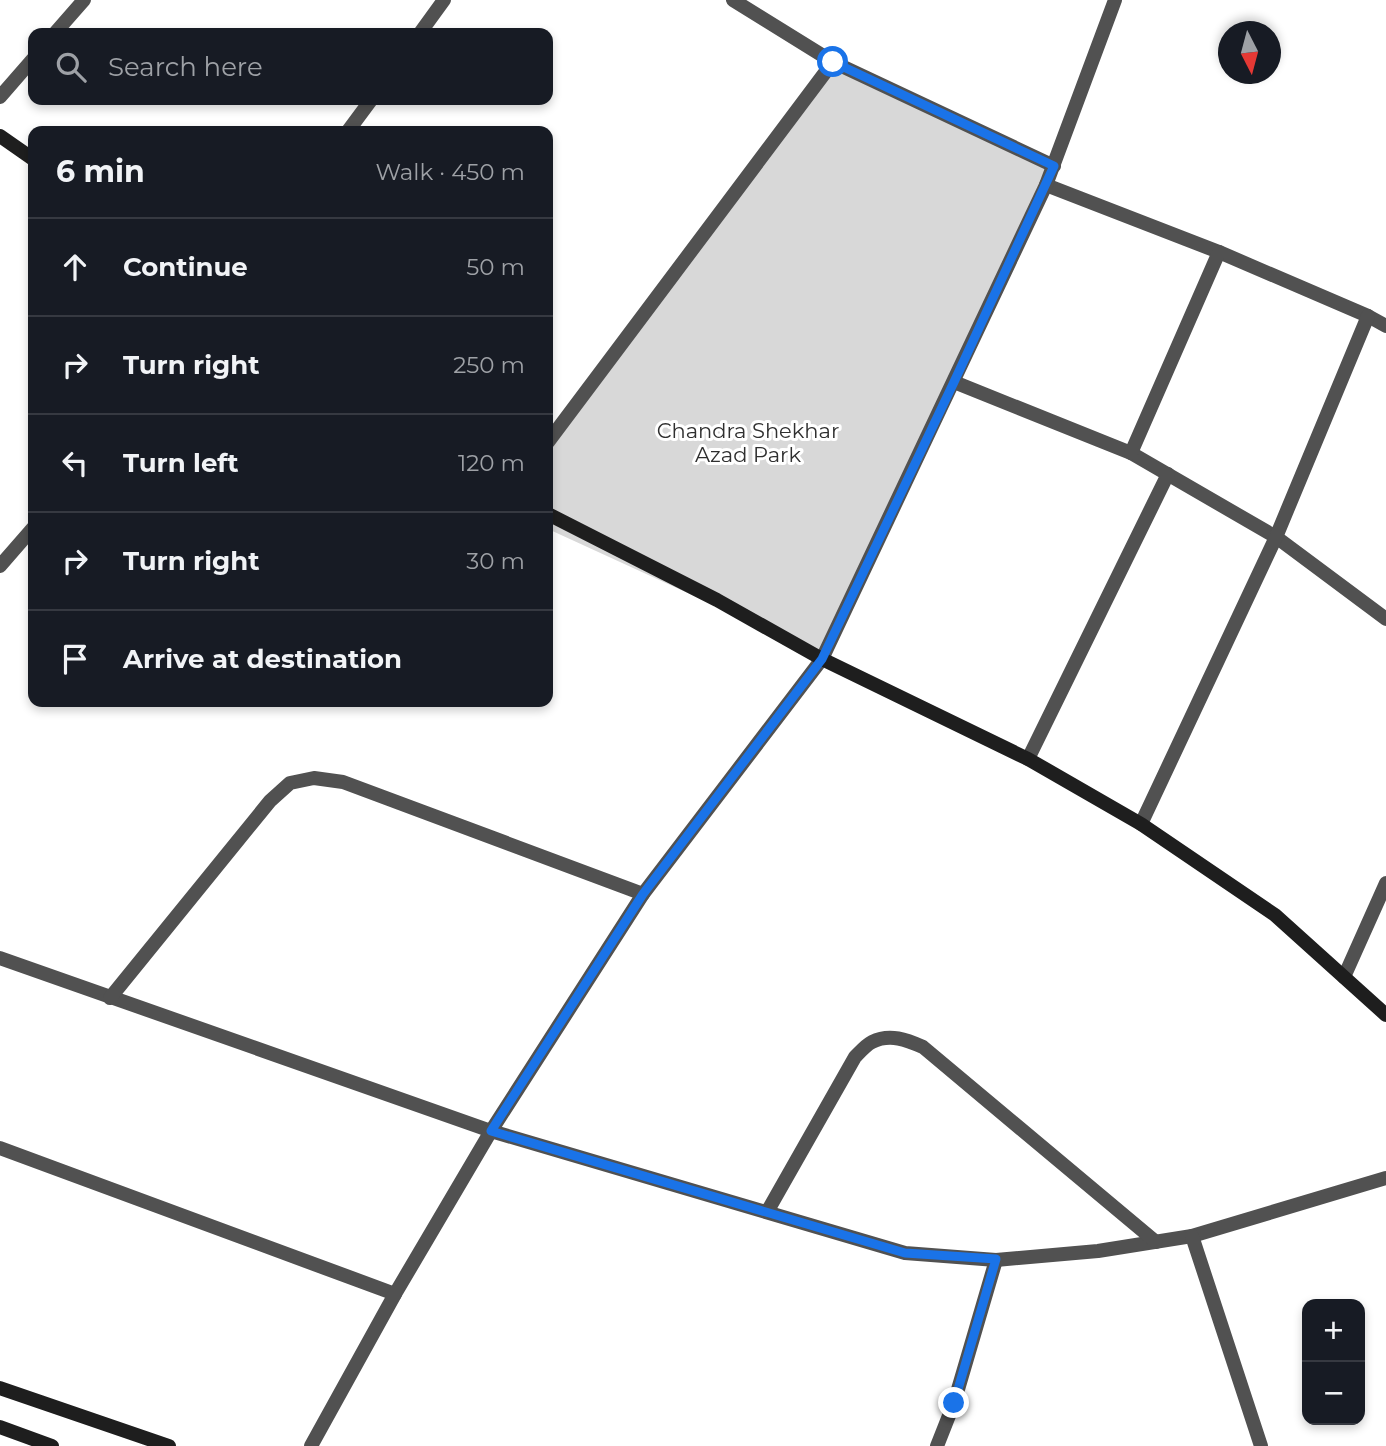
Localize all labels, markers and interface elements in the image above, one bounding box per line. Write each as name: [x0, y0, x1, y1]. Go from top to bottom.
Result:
north arrow: [1218, 21, 1281, 84]
search box: [28, 28, 553, 105]
route start: [817, 46, 848, 77]
icon: search: [52, 48, 90, 86]
text: Search here: [108, 51, 263, 83]
text: 6 min: [56, 153, 145, 190]
text: Walk · 450 m: [376, 158, 525, 186]
icon: ahead: [56, 248, 94, 286]
text: Continue: [123, 251, 248, 283]
text: 50 m: [466, 253, 525, 281]
icon: right: [56, 346, 94, 384]
text: Turn right: [123, 349, 259, 381]
text: 250 m: [453, 351, 525, 379]
park label: Chandra Shekhar Azad Park: [657, 418, 839, 467]
icon: left: [56, 444, 94, 482]
text: Turn left: [123, 447, 239, 479]
text: 120 m: [458, 449, 525, 477]
icon: right: [56, 542, 94, 580]
text: Turn right: [123, 545, 259, 577]
text: 30 m: [466, 547, 525, 575]
icon: arrive: [56, 640, 94, 678]
text: Arrive at destination: [123, 643, 402, 675]
map controls: [1302, 1299, 1365, 1425]
button: +: [1302, 1299, 1365, 1362]
button: −: [1302, 1362, 1365, 1425]
route end: [938, 1387, 969, 1418]

